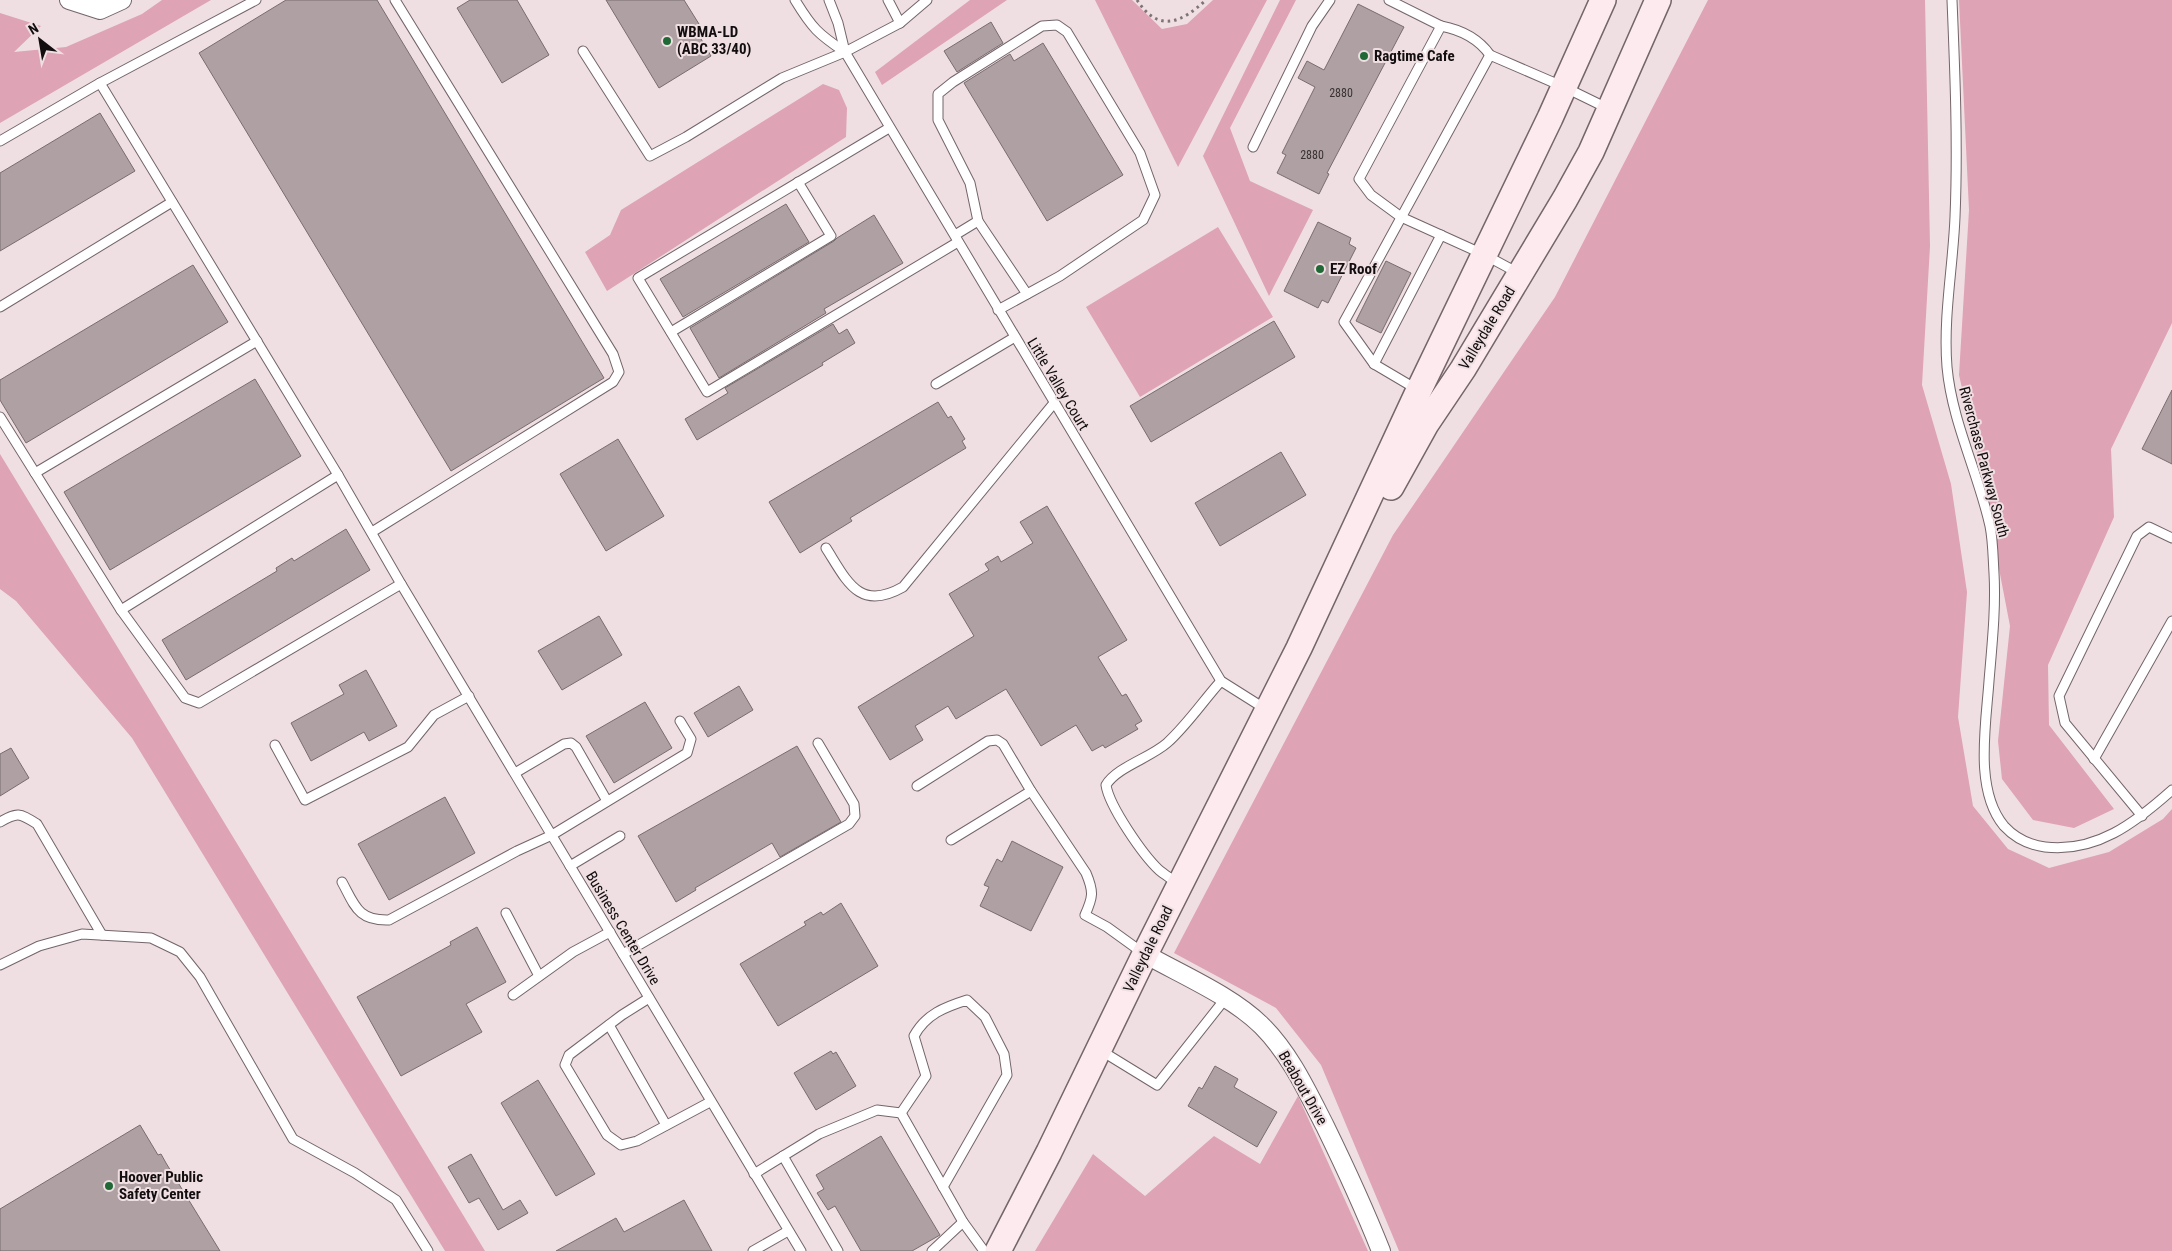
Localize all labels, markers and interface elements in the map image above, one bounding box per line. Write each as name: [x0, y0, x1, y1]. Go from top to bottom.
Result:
north arrow: [15, 15, 65, 65]
text: N: [26, 20, 41, 38]
place label: WBMA-LD (ABC 33/40): [677, 23, 752, 58]
marker: WBMA-LD (ABC 33/40): [661, 35, 673, 47]
place label: Ragtime Cafe: [1374, 47, 1455, 65]
marker: Ragtime Cafe: [1358, 50, 1370, 62]
house number: 2880: [1329, 86, 1353, 100]
house number: 2880: [1300, 148, 1324, 162]
place label: EZ Roof: [1330, 260, 1377, 278]
marker: EZ Roof: [1314, 263, 1326, 275]
street label: Valleydale Road: [1455, 283, 1519, 373]
street label: Little Valley Court: [1023, 334, 1093, 434]
street label: Riverchase Parkway South: [1955, 385, 2013, 539]
street label: Business Center Drive: [582, 868, 664, 988]
street label: Valleydale Road: [1119, 903, 1177, 995]
street label: Beabout Drive: [1275, 1048, 1331, 1128]
place label: Hoover Public Safety Center: [119, 1168, 203, 1203]
marker: Hoover Public Safety Center: [103, 1180, 115, 1192]

